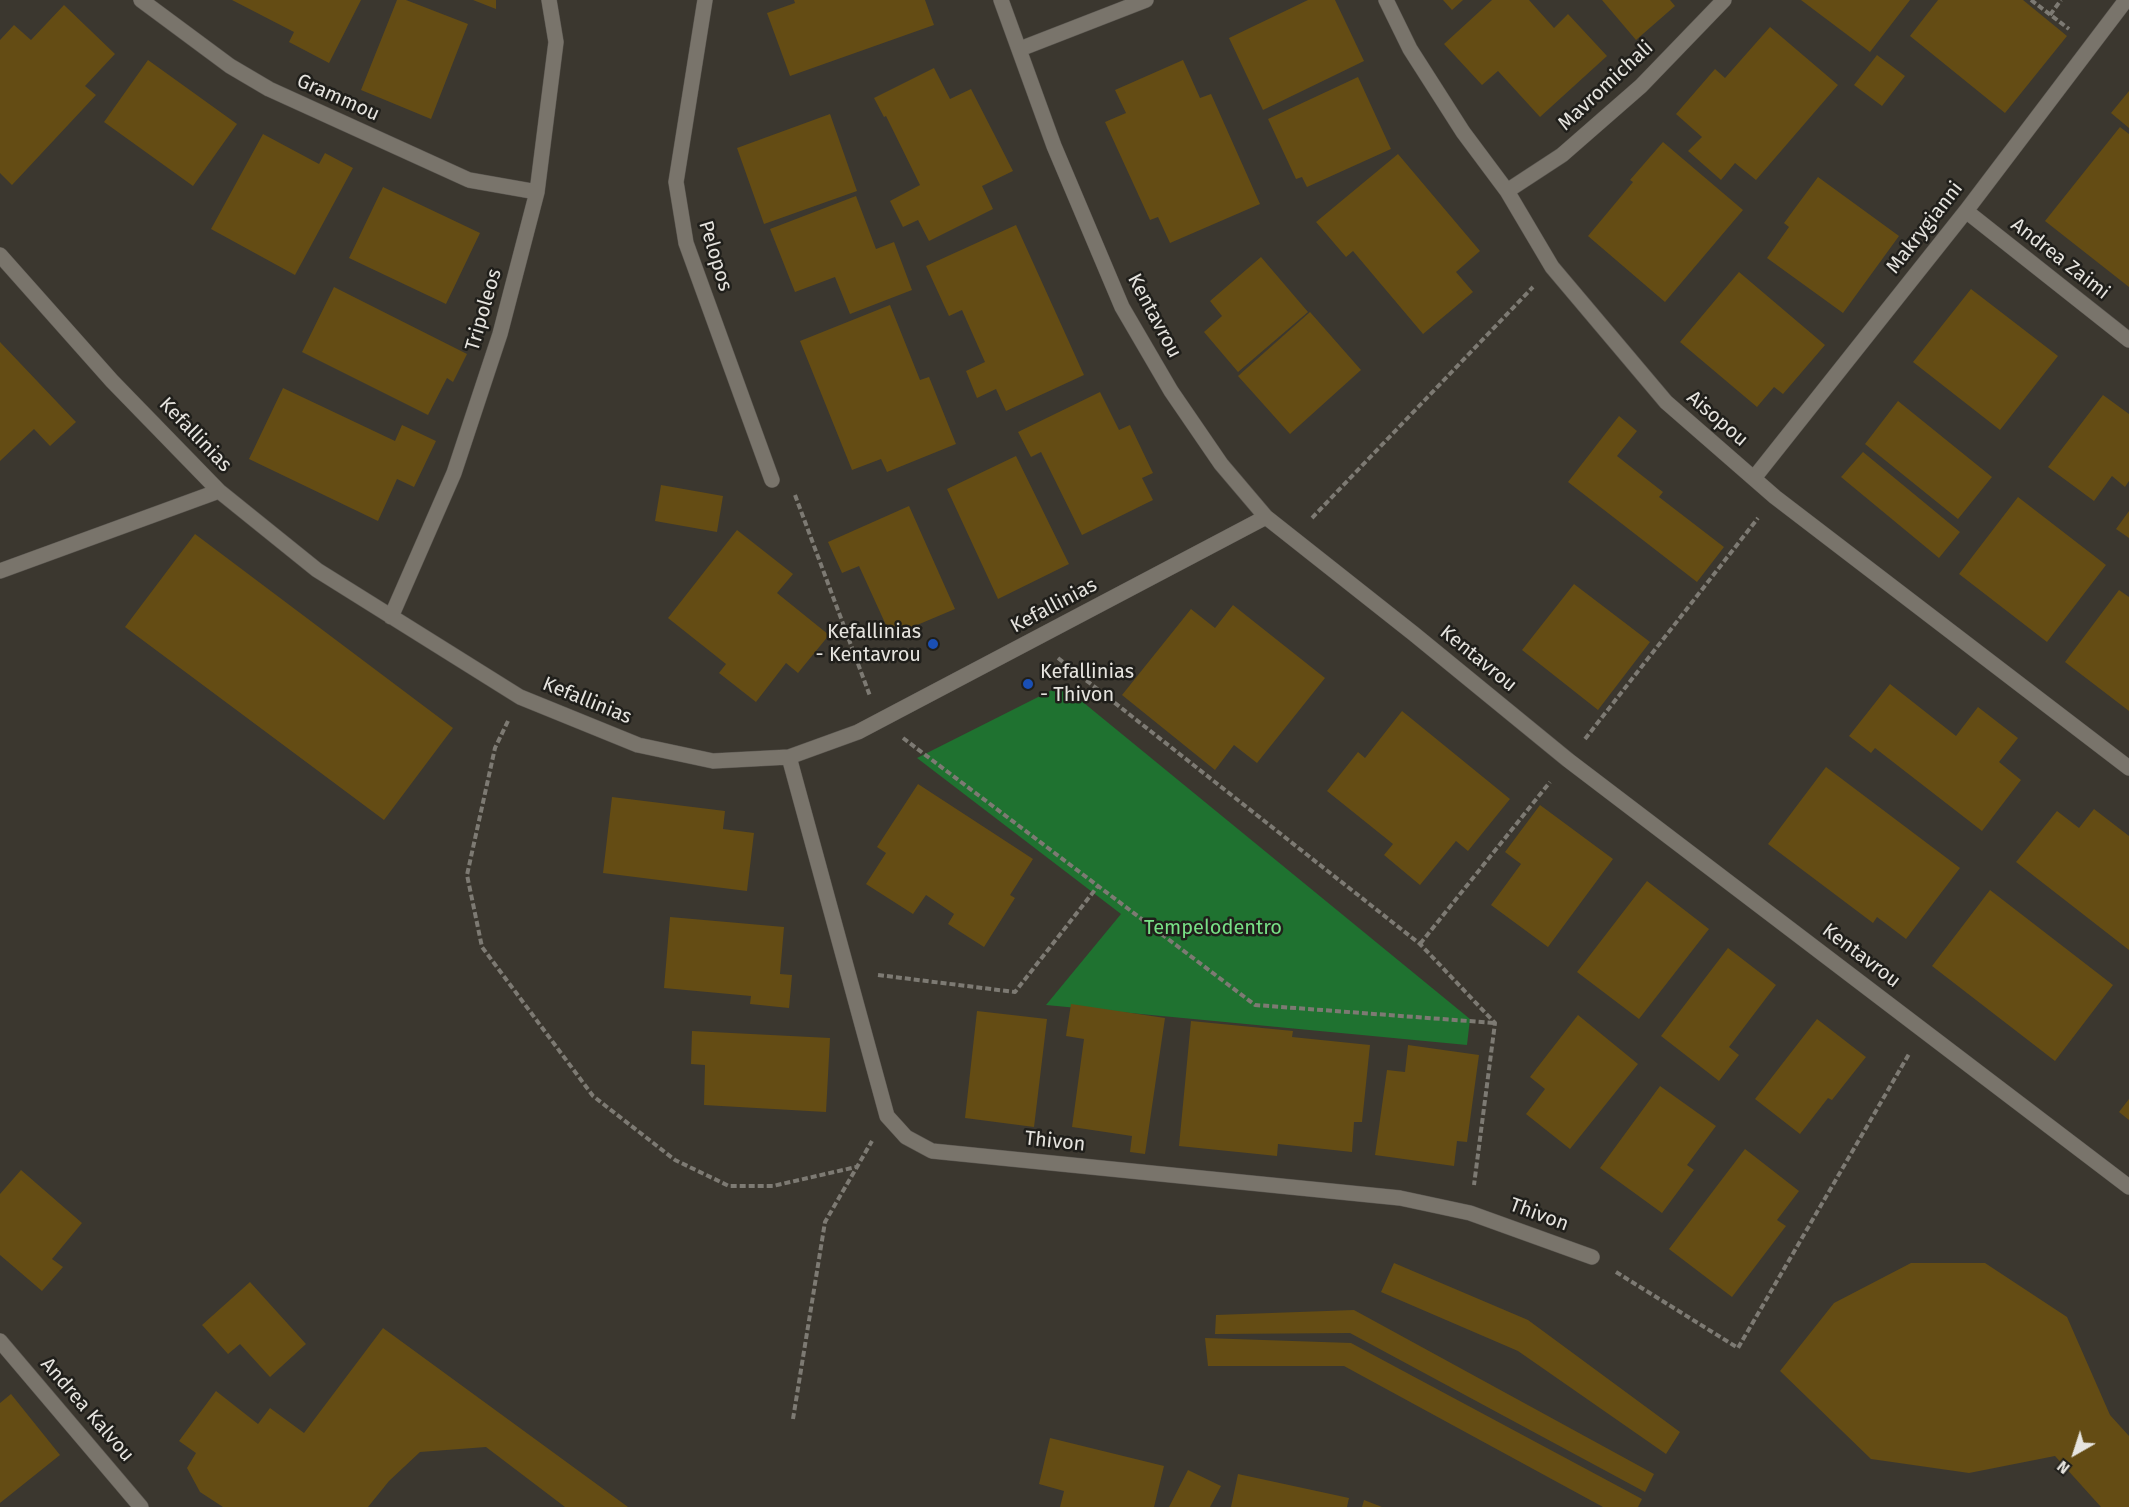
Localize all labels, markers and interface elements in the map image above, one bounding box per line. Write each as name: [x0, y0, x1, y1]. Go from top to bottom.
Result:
street label: Mavromichali: [1554, 36, 1658, 136]
street label: Grammou: [293, 69, 383, 127]
street label: Makrygianni: [1882, 177, 1968, 279]
street label: Andrea Zaimi: [2006, 213, 2114, 305]
street label: Pelopos: [693, 218, 737, 294]
street label: Tripoleos: [461, 266, 507, 354]
street label: Kentavrou: [1122, 270, 1186, 362]
street label: Aisopou: [1681, 386, 1753, 452]
street label: Kefallinias: [154, 393, 236, 477]
street label: Kefallinias: [1007, 573, 1101, 639]
place label: Kefallinias - Kentavrou: [816, 620, 921, 667]
street label: Kentavrou: [1435, 621, 1521, 697]
marker: Kefallinias - Kentavrou: [926, 637, 940, 651]
place label: Kefallinias - Thivon: [1040, 660, 1134, 707]
street label: Kefallinias: [539, 672, 635, 730]
marker: Kefallinias - Thivon: [1021, 677, 1035, 691]
park label: Tempelodentro: [1144, 916, 1282, 940]
street label: Kentavrou: [1817, 919, 1905, 993]
street label: Thivon: [1023, 1127, 1087, 1157]
street label: Thivon: [1506, 1193, 1572, 1237]
street label: Andrea Kalvou: [35, 1353, 139, 1467]
north arrow: [2045, 1423, 2105, 1483]
text: N: [2053, 1457, 2073, 1478]

